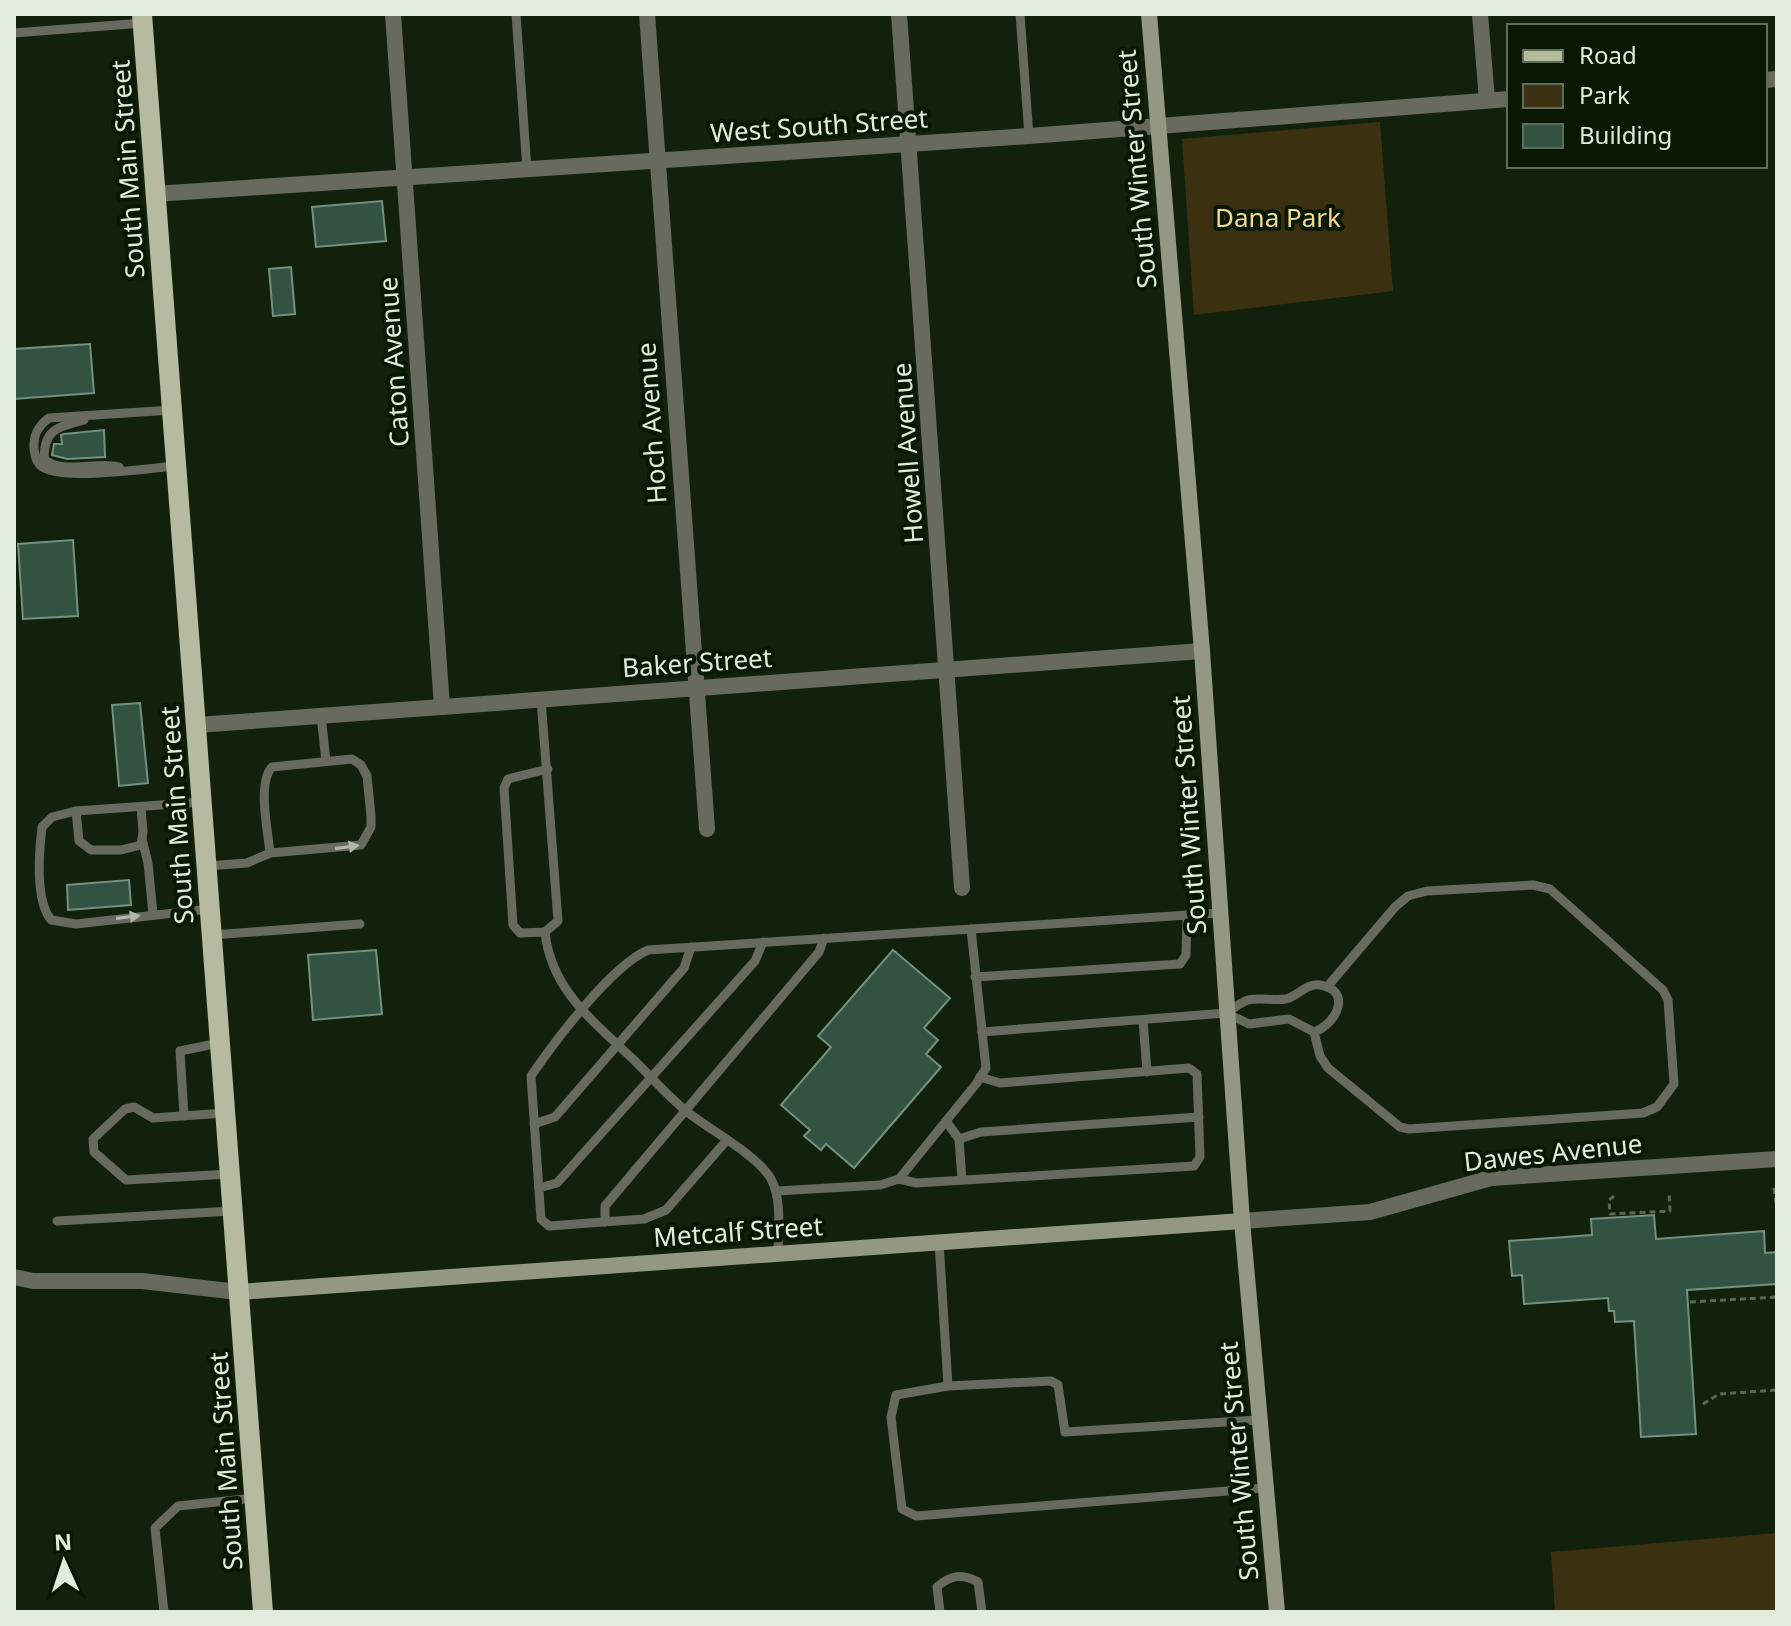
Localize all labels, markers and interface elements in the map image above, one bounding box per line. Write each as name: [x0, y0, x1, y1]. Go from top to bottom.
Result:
legend: [1507, 24, 1767, 168]
text: Road: [1579, 38, 1637, 71]
street label: South Winter Street: [1108, 48, 1164, 290]
street label: South Main Street: [101, 59, 153, 279]
text: Park: [1579, 78, 1630, 111]
street label: West South Street: [709, 99, 929, 151]
text: Building: [1579, 118, 1672, 151]
park label: Dana Park: [1215, 199, 1341, 235]
street label: Caton Avenue: [369, 276, 417, 448]
street label: Hoch Avenue: [627, 341, 675, 505]
street label: Howell Avenue: [883, 362, 931, 545]
street label: Baker Street: [621, 639, 773, 685]
street label: South Winter Street: [1162, 694, 1214, 936]
street label: South Main Street: [150, 705, 202, 925]
one-way arrow: [335, 840, 360, 853]
one-way arrow: [116, 911, 141, 924]
street label: Dawes Avenue: [1462, 1125, 1644, 1179]
street label: Metcalf Street: [652, 1207, 824, 1255]
street label: South Winter Street: [1210, 1340, 1266, 1582]
street label: South Main Street: [199, 1351, 251, 1571]
north arrow: [24, 1522, 104, 1602]
text: N: [53, 1526, 73, 1556]

